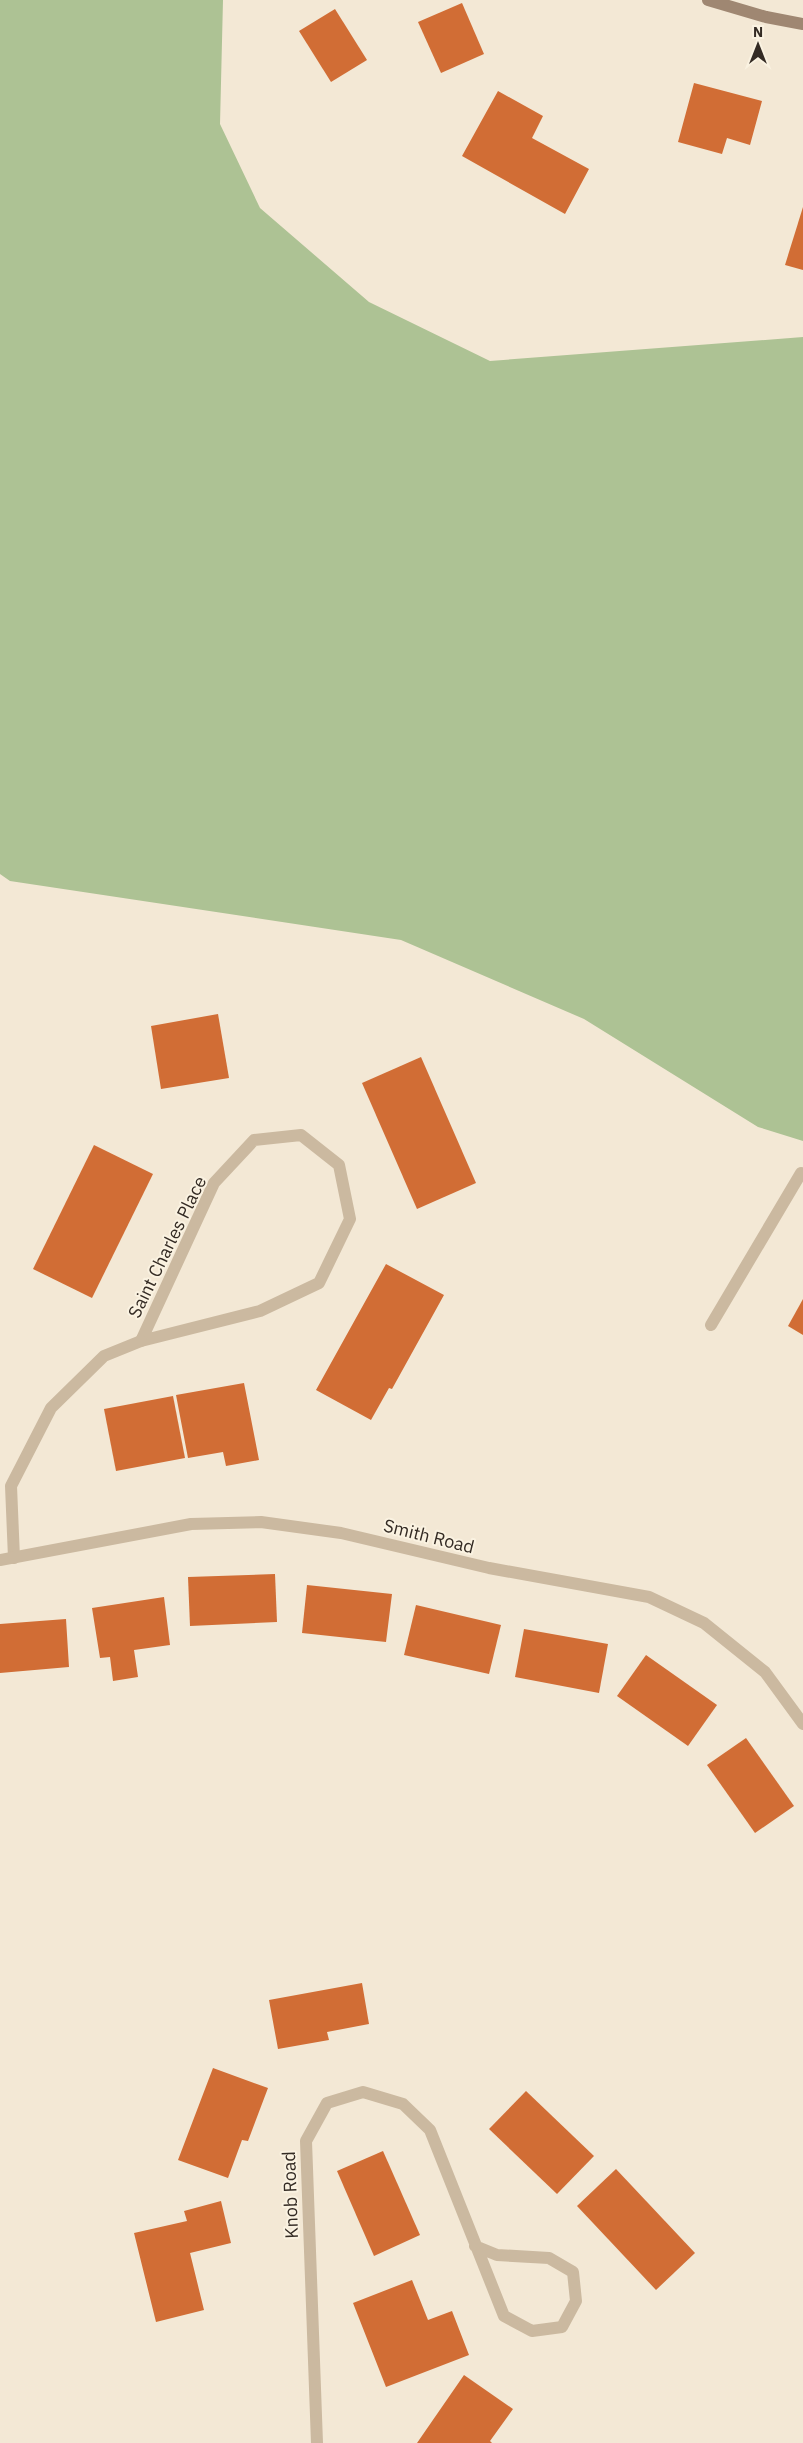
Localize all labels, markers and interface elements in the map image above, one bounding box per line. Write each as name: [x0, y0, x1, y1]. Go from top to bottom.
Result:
north arrow: [733, 20, 783, 70]
text: N: [753, 23, 763, 41]
street label: Saint Charles Place: [123, 1172, 211, 1322]
street label: Smith Road: [381, 1514, 477, 1558]
street label: Knob Road: [277, 2151, 303, 2239]

